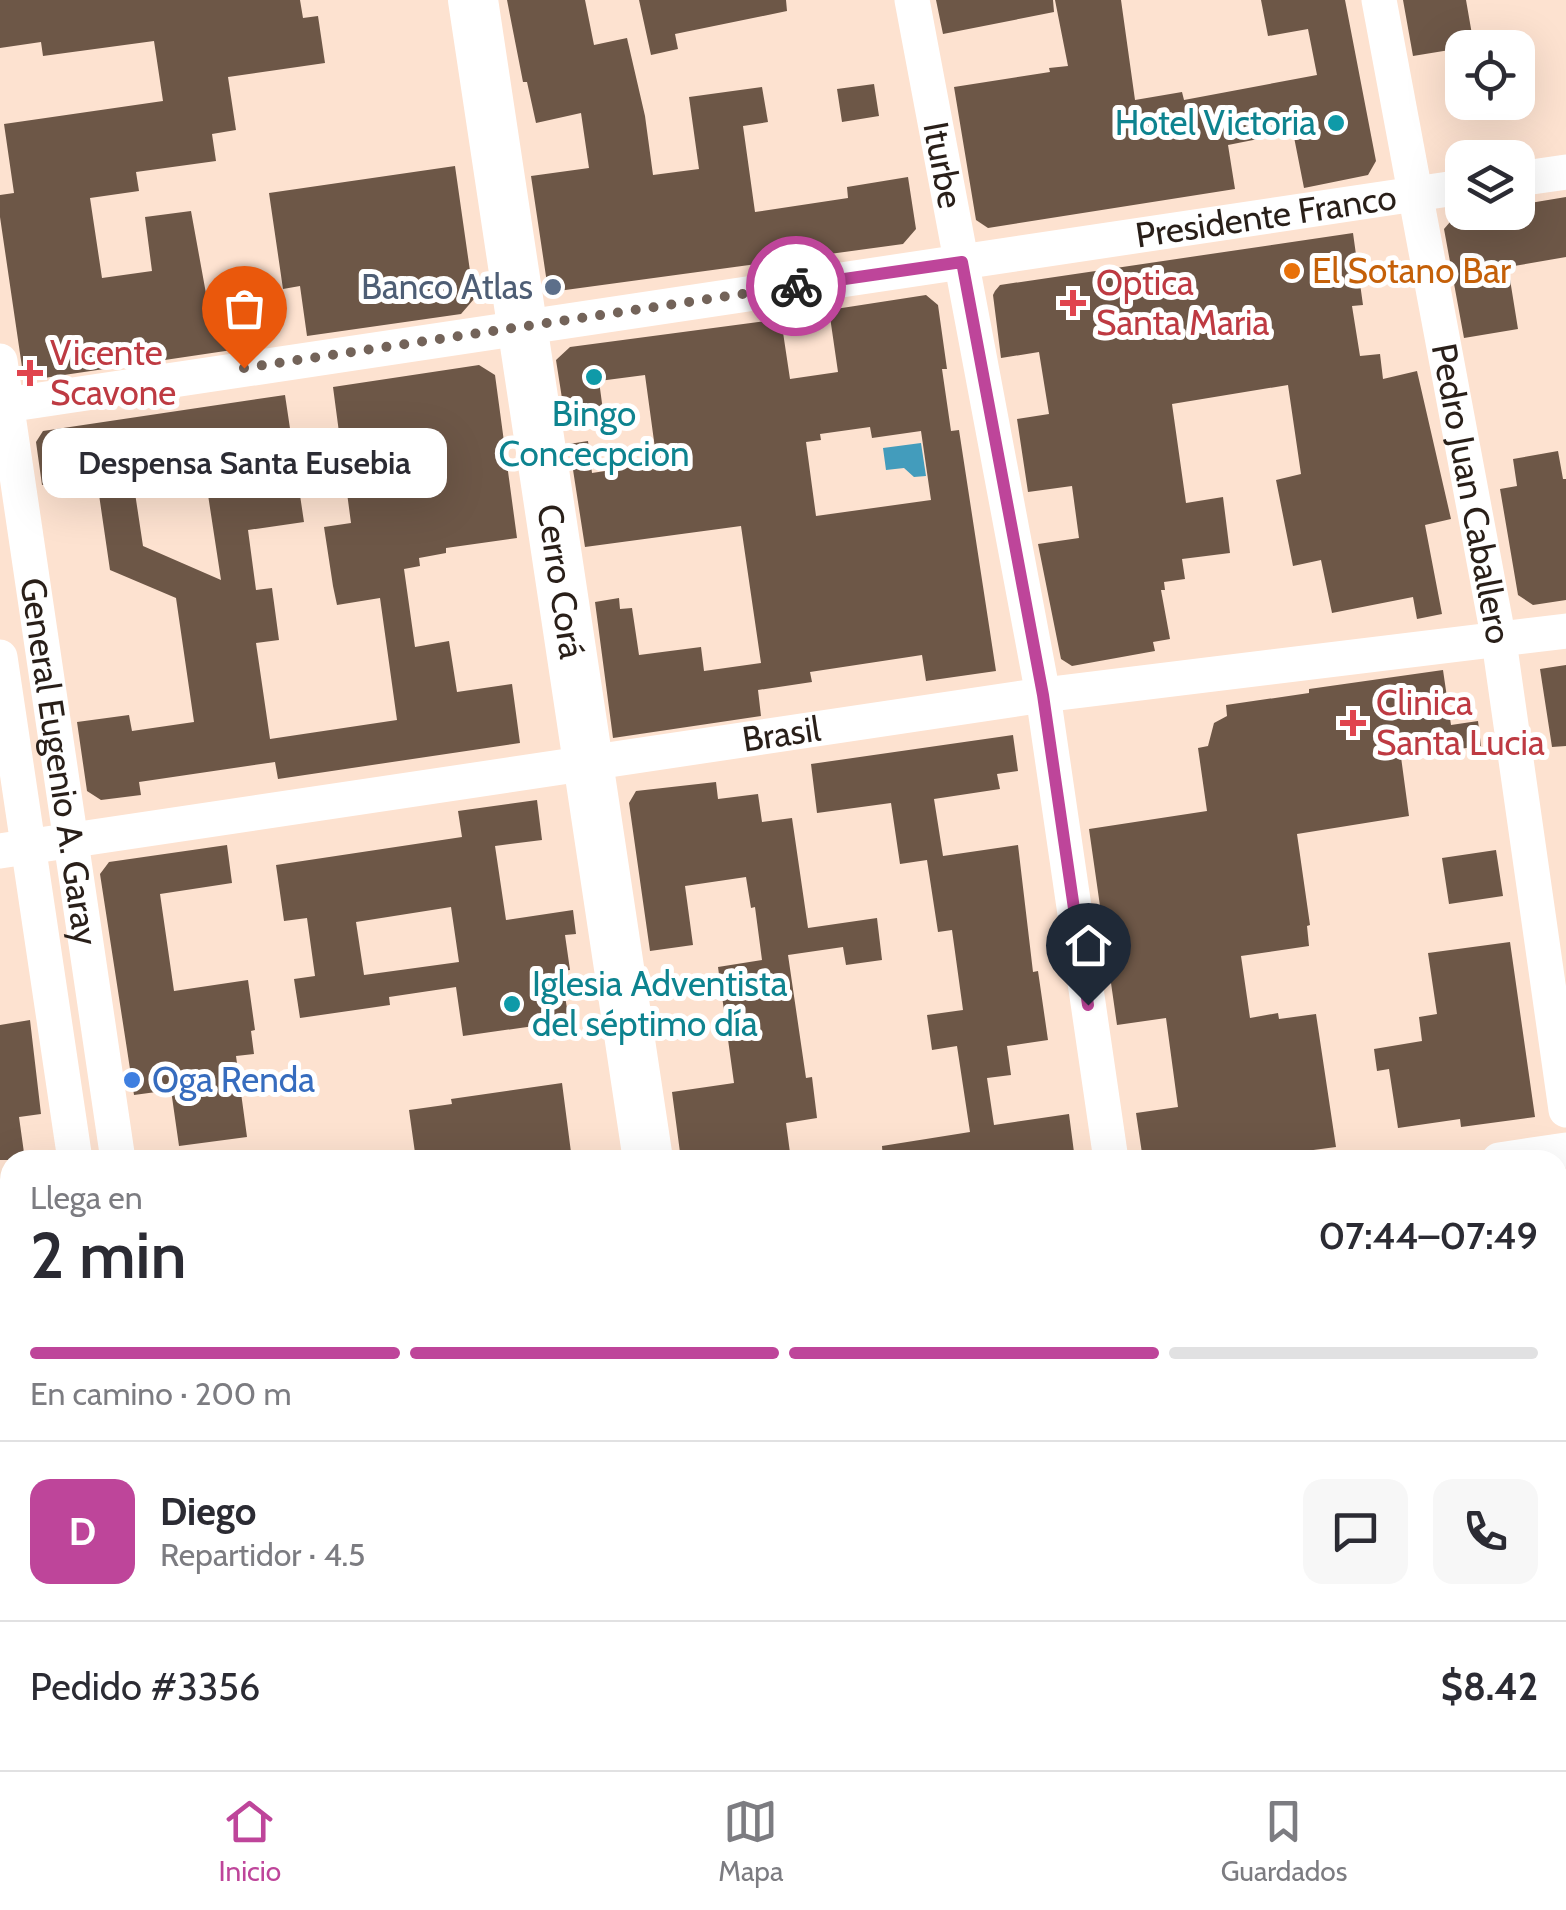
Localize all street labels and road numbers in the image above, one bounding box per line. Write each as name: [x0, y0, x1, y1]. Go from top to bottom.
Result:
street label: Iturbe: [914, 118, 973, 212]
street label: Presidente Franco: [1132, 175, 1399, 257]
street label: Pedro Juan Caballero: [1423, 340, 1521, 647]
street label: Cerro Corá: [528, 501, 594, 662]
street label: General Eugenio A. Garay: [11, 575, 108, 948]
street label: Brasil: [739, 706, 824, 761]

